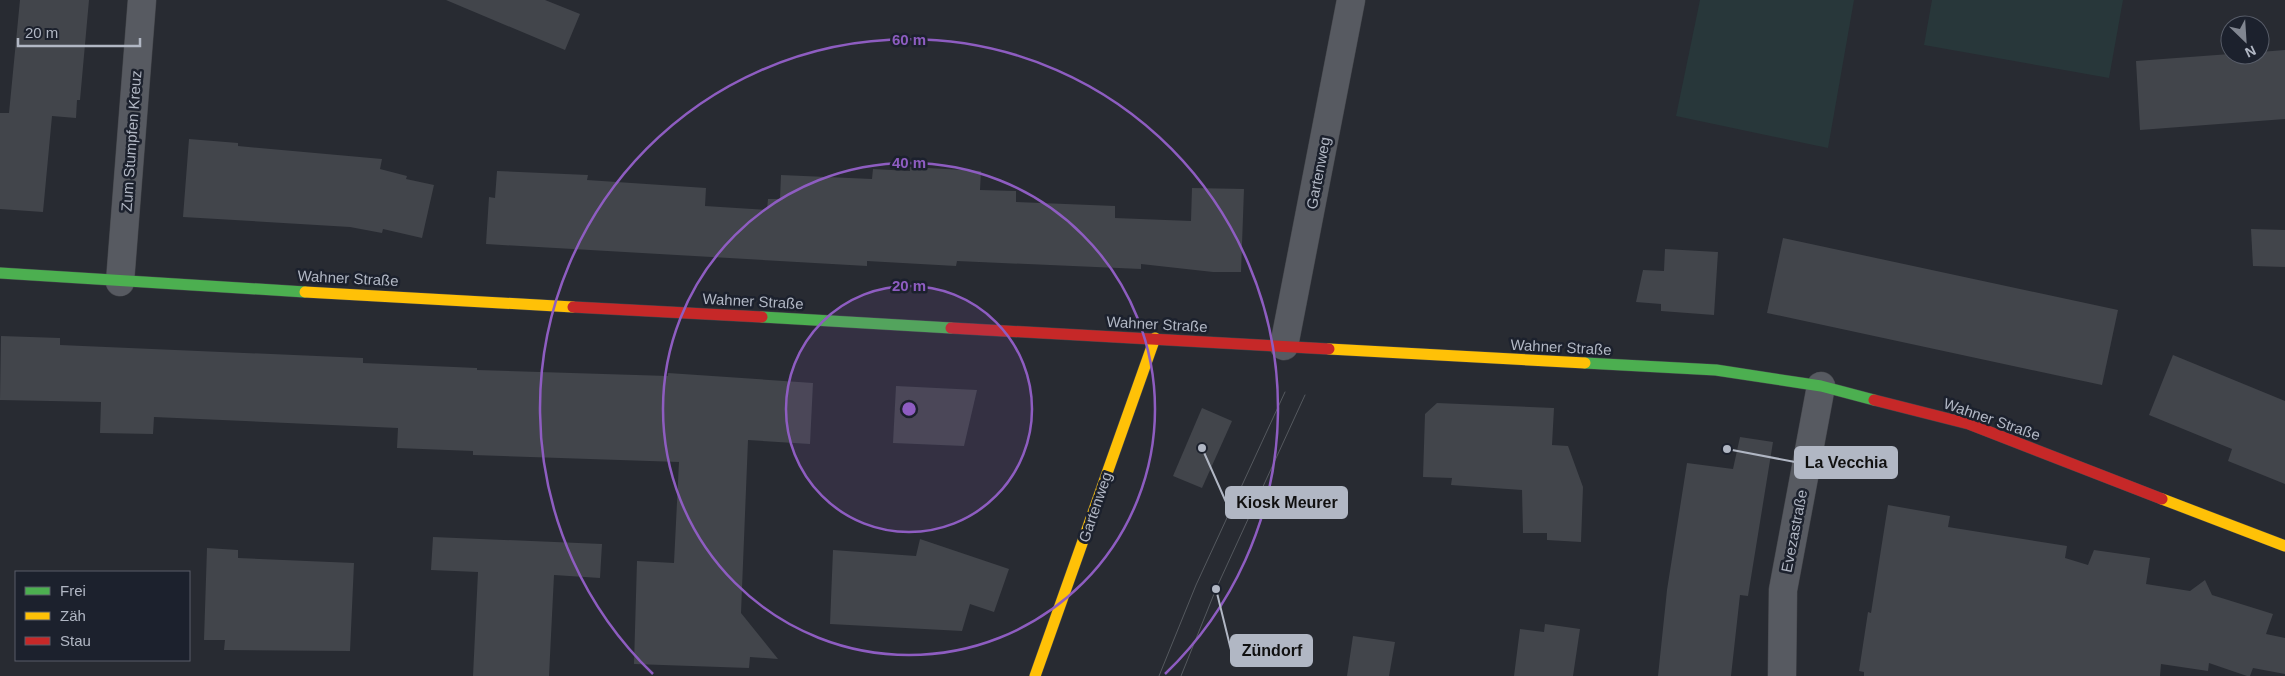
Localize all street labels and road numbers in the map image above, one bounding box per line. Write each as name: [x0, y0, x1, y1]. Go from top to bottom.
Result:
street label: Zum Stumpfen Kreuz: [118, 70, 144, 212]
street label: Gartenweg: [1303, 135, 1333, 211]
street label: Wahner Straße: [297, 267, 399, 289]
street label: Wahner Straße: [702, 290, 804, 312]
street label: Wahner Straße: [1106, 313, 1208, 335]
street label: Wahner Straße: [1510, 336, 1612, 358]
street label: Wahner Straße: [1941, 394, 2043, 444]
street label: Gartenweg: [1075, 470, 1115, 544]
street label: Evezastraße: [1778, 488, 1810, 574]

